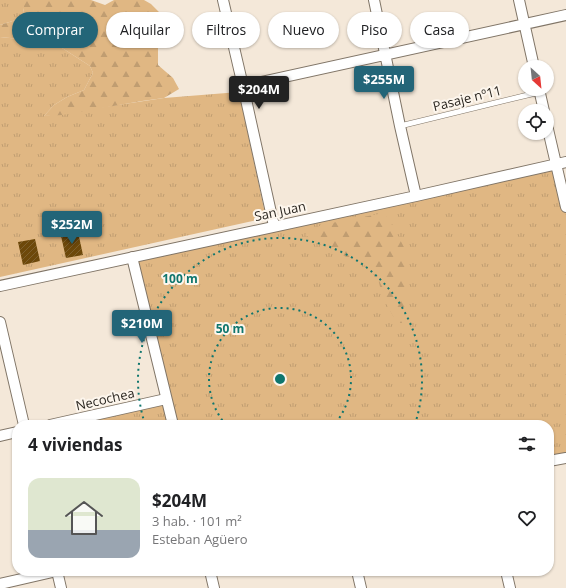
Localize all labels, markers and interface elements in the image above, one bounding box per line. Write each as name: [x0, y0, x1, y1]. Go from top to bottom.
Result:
chip: Comprar: [12, 12, 98, 48]
chip: Alquilar: [106, 12, 184, 48]
chip: Filtros: [192, 12, 260, 48]
chip: Nuevo: [268, 12, 339, 48]
chip: Piso: [347, 12, 402, 48]
chip: Casa: [410, 12, 469, 48]
north arrow: [518, 60, 554, 96]
map controls: [518, 60, 554, 140]
pin: $255M: [356, 66, 412, 100]
text: $255M: [363, 70, 405, 88]
pin: $204M: [231, 76, 287, 110]
text: $204M: [238, 80, 280, 98]
street label: Pasaje nº11: [431, 81, 503, 115]
button: locate: [518, 104, 554, 140]
street label: San Juan: [253, 197, 307, 225]
pin: $252M: [44, 211, 100, 245]
text: $252M: [51, 215, 93, 233]
text: 100 m: [162, 270, 198, 287]
pin: $210M: [114, 310, 170, 344]
text: $210M: [121, 314, 163, 332]
text: 50 m: [216, 320, 244, 337]
centre of rings: [273, 372, 287, 386]
street label: Necochea: [74, 383, 136, 415]
text: 4 viviendas: [28, 433, 123, 456]
icon: filters: [516, 433, 538, 455]
text: $204M: [152, 489, 207, 512]
icon: home: [60, 494, 108, 542]
icon: heart: [516, 507, 538, 529]
text: 3 hab. · 101 m²: [152, 512, 242, 530]
text: Esteban Agüero: [152, 530, 248, 548]

